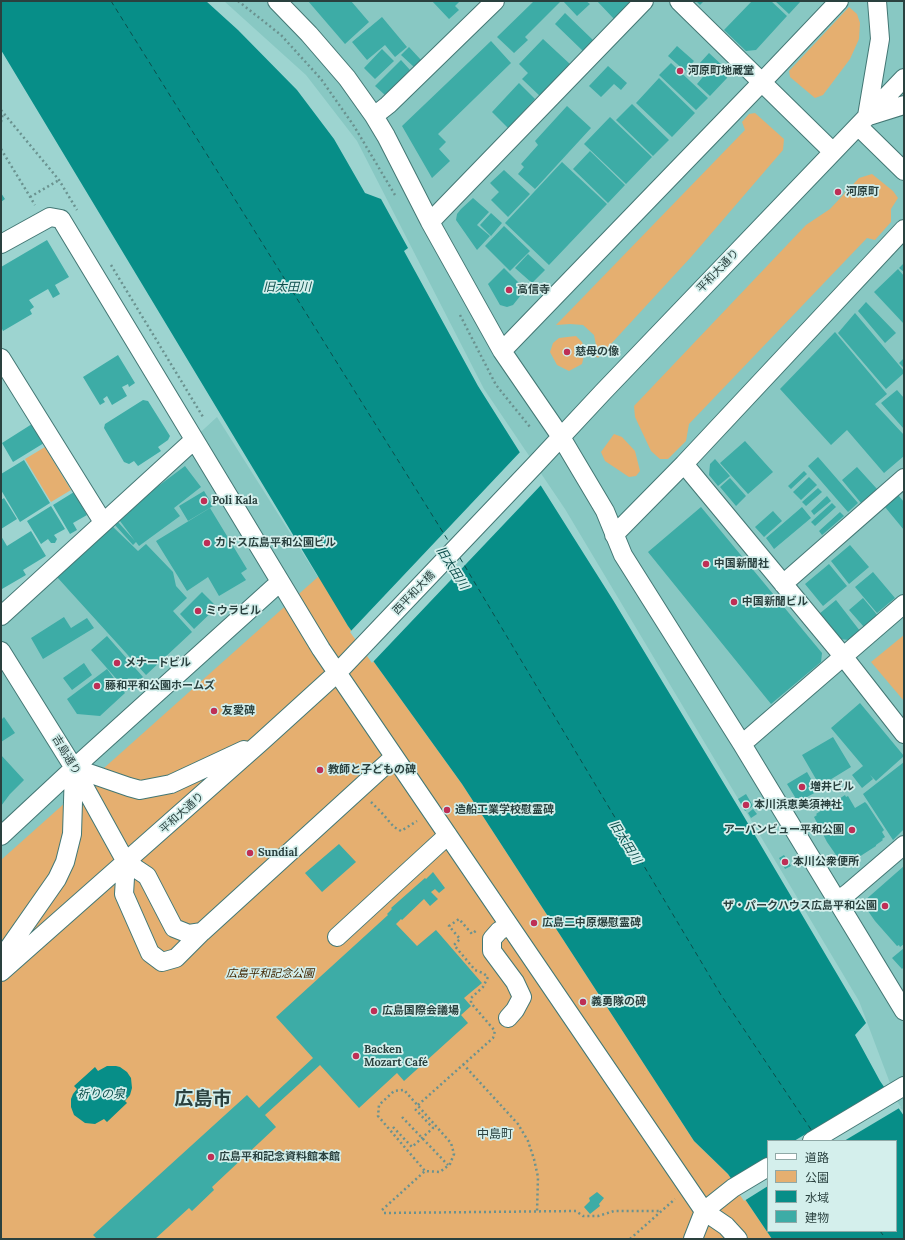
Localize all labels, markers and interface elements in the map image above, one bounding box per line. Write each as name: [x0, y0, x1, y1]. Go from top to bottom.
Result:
place label: 河原町地蔵堂: [688, 64, 754, 78]
marker: 河原町地蔵堂: [675, 66, 685, 76]
place label: 河原町: [846, 185, 879, 199]
marker: 河原町: [833, 187, 843, 197]
street label: 平和大通り: [694, 247, 742, 295]
water label: 旧太田川: [263, 281, 311, 295]
place label: 高信寺: [517, 283, 550, 297]
marker: 高信寺: [504, 285, 514, 295]
place label: 慈母の像: [575, 345, 619, 359]
marker: 慈母の像: [562, 347, 572, 357]
place label: Poli Kala: [212, 494, 258, 508]
marker: Poli Kala: [199, 496, 209, 506]
place label: カドス広島平和公園ビル: [215, 536, 336, 550]
marker: カドス広島平和公園ビル: [202, 538, 212, 548]
water label: 旧太田川: [433, 544, 471, 592]
place label: 中国新聞社: [714, 557, 769, 571]
marker: 中国新聞社: [701, 559, 711, 569]
street label: 西平和大橋: [390, 569, 438, 617]
place label: 中国新聞ビル: [742, 595, 808, 609]
marker: 中国新聞ビル: [729, 597, 739, 607]
place label: ミウラビル: [206, 604, 261, 618]
marker: ミウラビル: [193, 606, 203, 616]
place label: メナードビル: [125, 656, 191, 670]
marker: メナードビル: [112, 658, 122, 668]
place label: 藤和平和公園ホームズ: [105, 679, 215, 693]
marker: 藤和平和公園ホームズ: [92, 681, 102, 691]
place label: 友愛碑: [222, 704, 255, 718]
marker: 友愛碑: [209, 706, 219, 716]
street label: 吉島通り: [49, 733, 83, 777]
place label: 教師と子どもの碑: [328, 763, 416, 777]
marker: 教師と子どもの碑: [315, 765, 325, 775]
place label: 増井ビル: [810, 780, 854, 794]
marker: 増井ビル: [797, 782, 807, 792]
street label: 平和大通り: [157, 790, 207, 836]
place label: 本川浜恵美須神社: [754, 798, 842, 812]
marker: 本川浜恵美須神社: [741, 800, 751, 810]
place label: 造船工業学校慰霊碑: [455, 803, 554, 817]
marker: 造船工業学校慰霊碑: [442, 805, 452, 815]
water label: 旧太田川: [606, 818, 644, 866]
place label: アーバンビュー平和公園: [724, 823, 844, 837]
marker: アーバンビュー平和公園: [847, 825, 857, 835]
place label: Sundial: [258, 846, 298, 860]
marker: Sundial: [245, 848, 255, 858]
place label: 本川公衆便所: [793, 855, 859, 869]
marker: 本川公衆便所: [780, 857, 790, 867]
place label: ザ・パークハウス広島平和公園: [723, 899, 877, 913]
marker: ザ・パークハウス広島平和公園: [880, 901, 890, 911]
place label: 広島二中原爆慰霊碑: [542, 916, 641, 930]
marker: 広島二中原爆慰霊碑: [529, 918, 539, 928]
park label: 広島平和記念公園: [226, 967, 314, 981]
place label: 義勇隊の碑: [591, 995, 646, 1009]
marker: 義勇隊の碑: [578, 997, 588, 1007]
place label: 広島国際会議場: [382, 1004, 459, 1018]
marker: 広島国際会議場: [369, 1006, 379, 1016]
place label: Backen Mozart Café: [364, 1043, 428, 1069]
marker: Backen Mozart Café: [351, 1051, 361, 1061]
water label: 祈りの泉: [77, 1088, 125, 1102]
district label: 広島市: [175, 1089, 231, 1111]
district label: 中島町: [477, 1128, 513, 1142]
legend: [767, 1140, 897, 1232]
place label: 広島平和記念資料館本館: [219, 1150, 340, 1164]
text: 道路: [805, 1150, 829, 1165]
marker: 広島平和記念資料館本館: [206, 1152, 216, 1162]
text: 公園: [805, 1170, 829, 1185]
text: 水域: [805, 1190, 829, 1205]
text: 建物: [805, 1210, 829, 1225]

